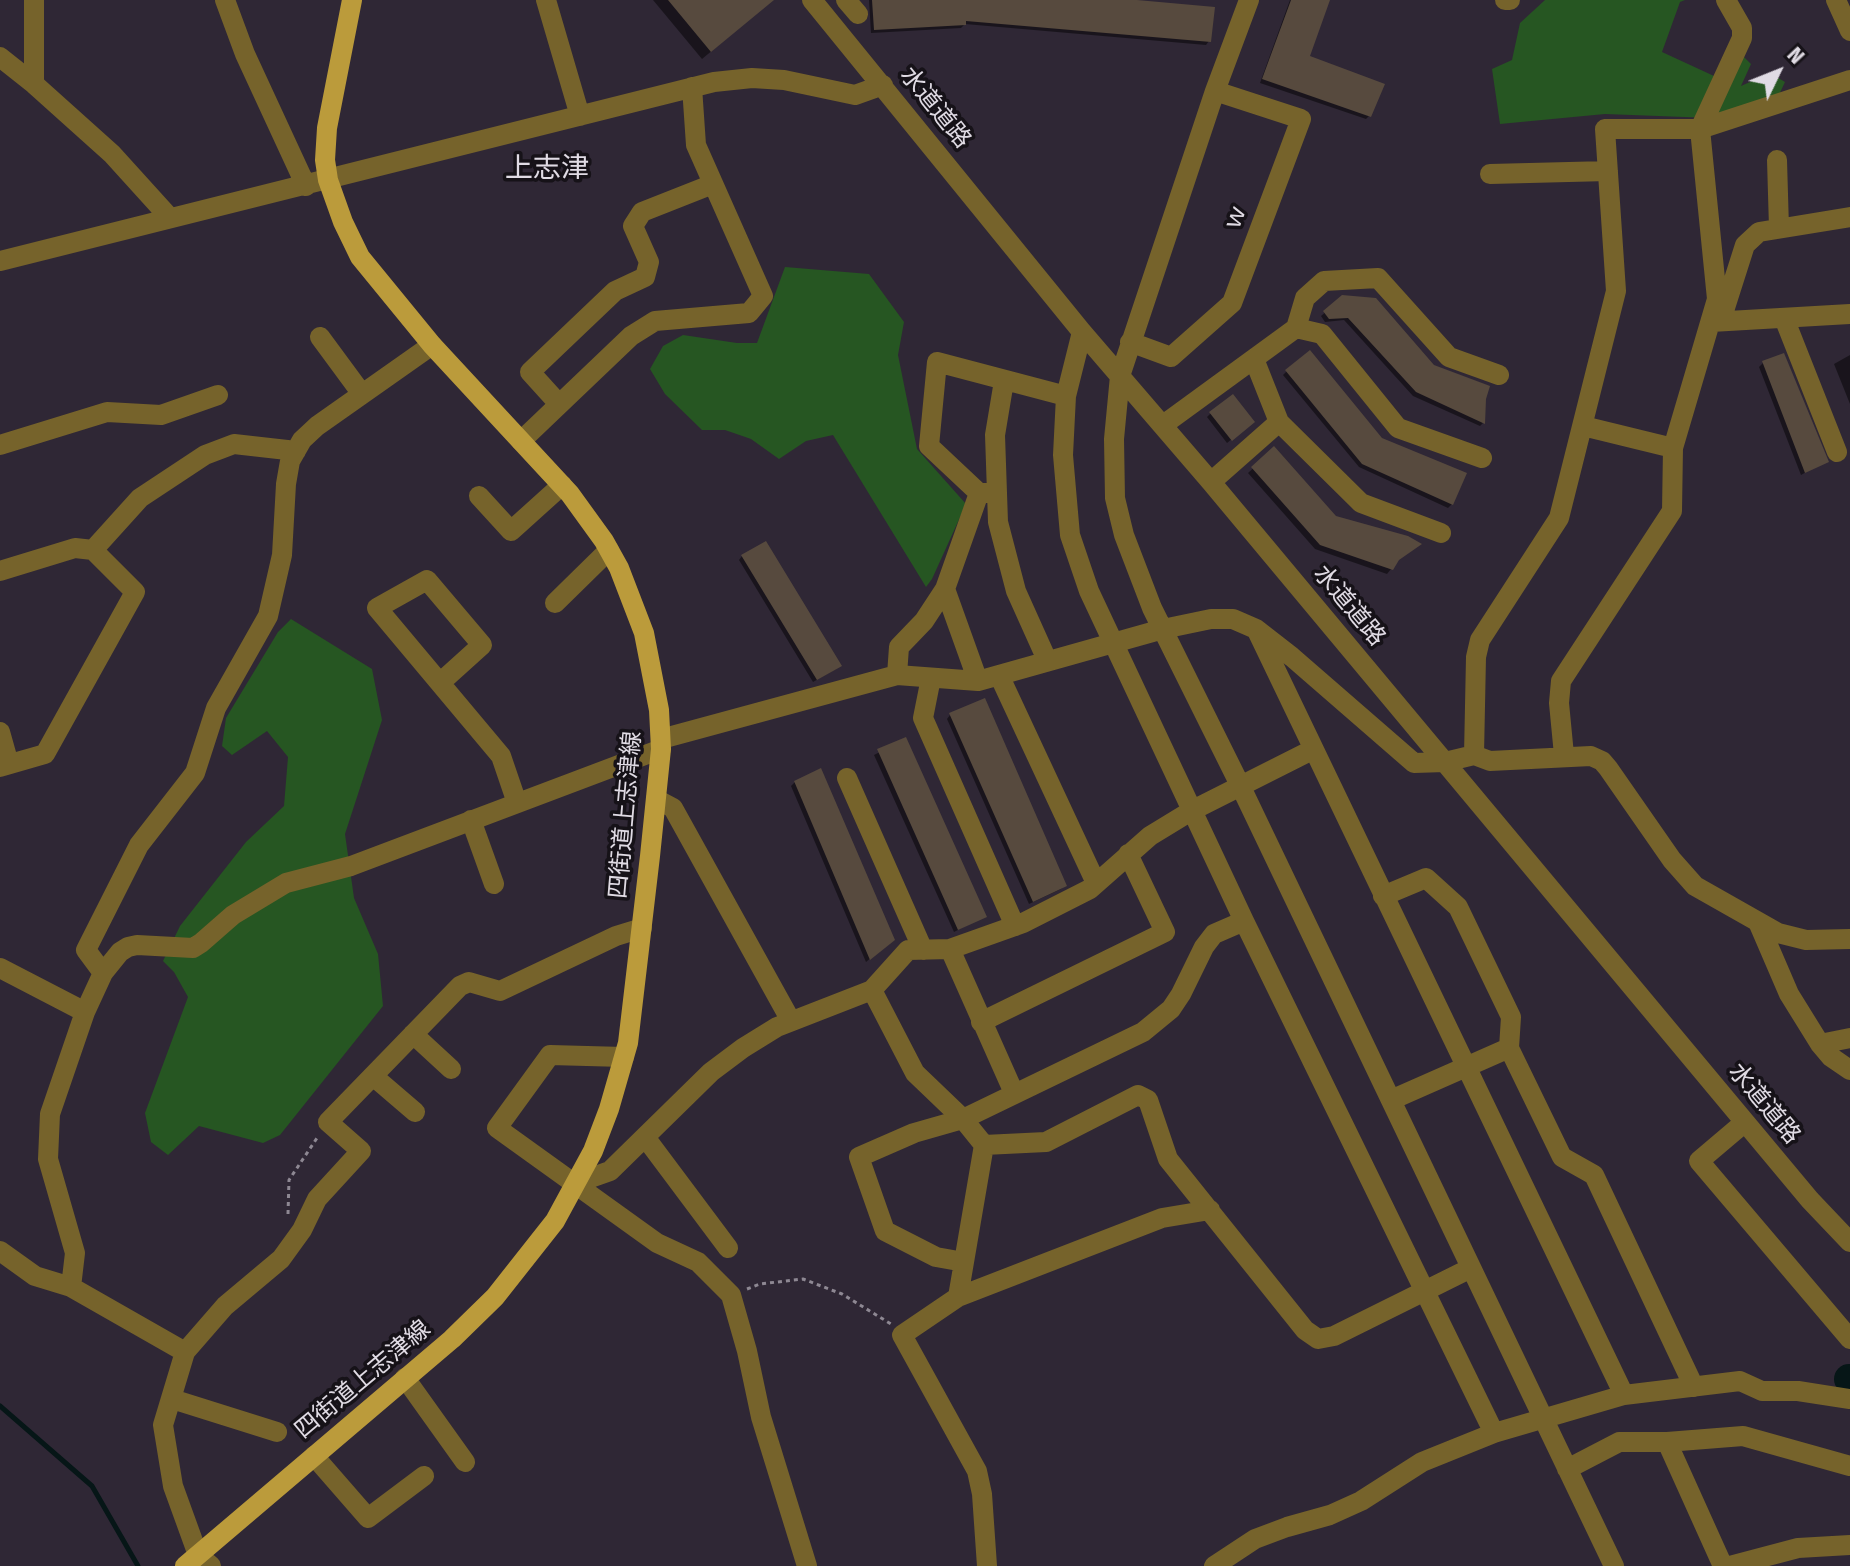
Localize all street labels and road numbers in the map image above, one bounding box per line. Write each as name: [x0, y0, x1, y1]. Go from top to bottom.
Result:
street label: 水道道路: [894, 62, 976, 154]
street label: ｗ: [1218, 202, 1254, 234]
street label: 水道道路: [1307, 560, 1391, 652]
street label: 四街道上志津線: [604, 730, 648, 900]
street label: 水道道路: [1722, 1058, 1806, 1150]
street label: 四街道上志津線: [289, 1315, 437, 1445]

